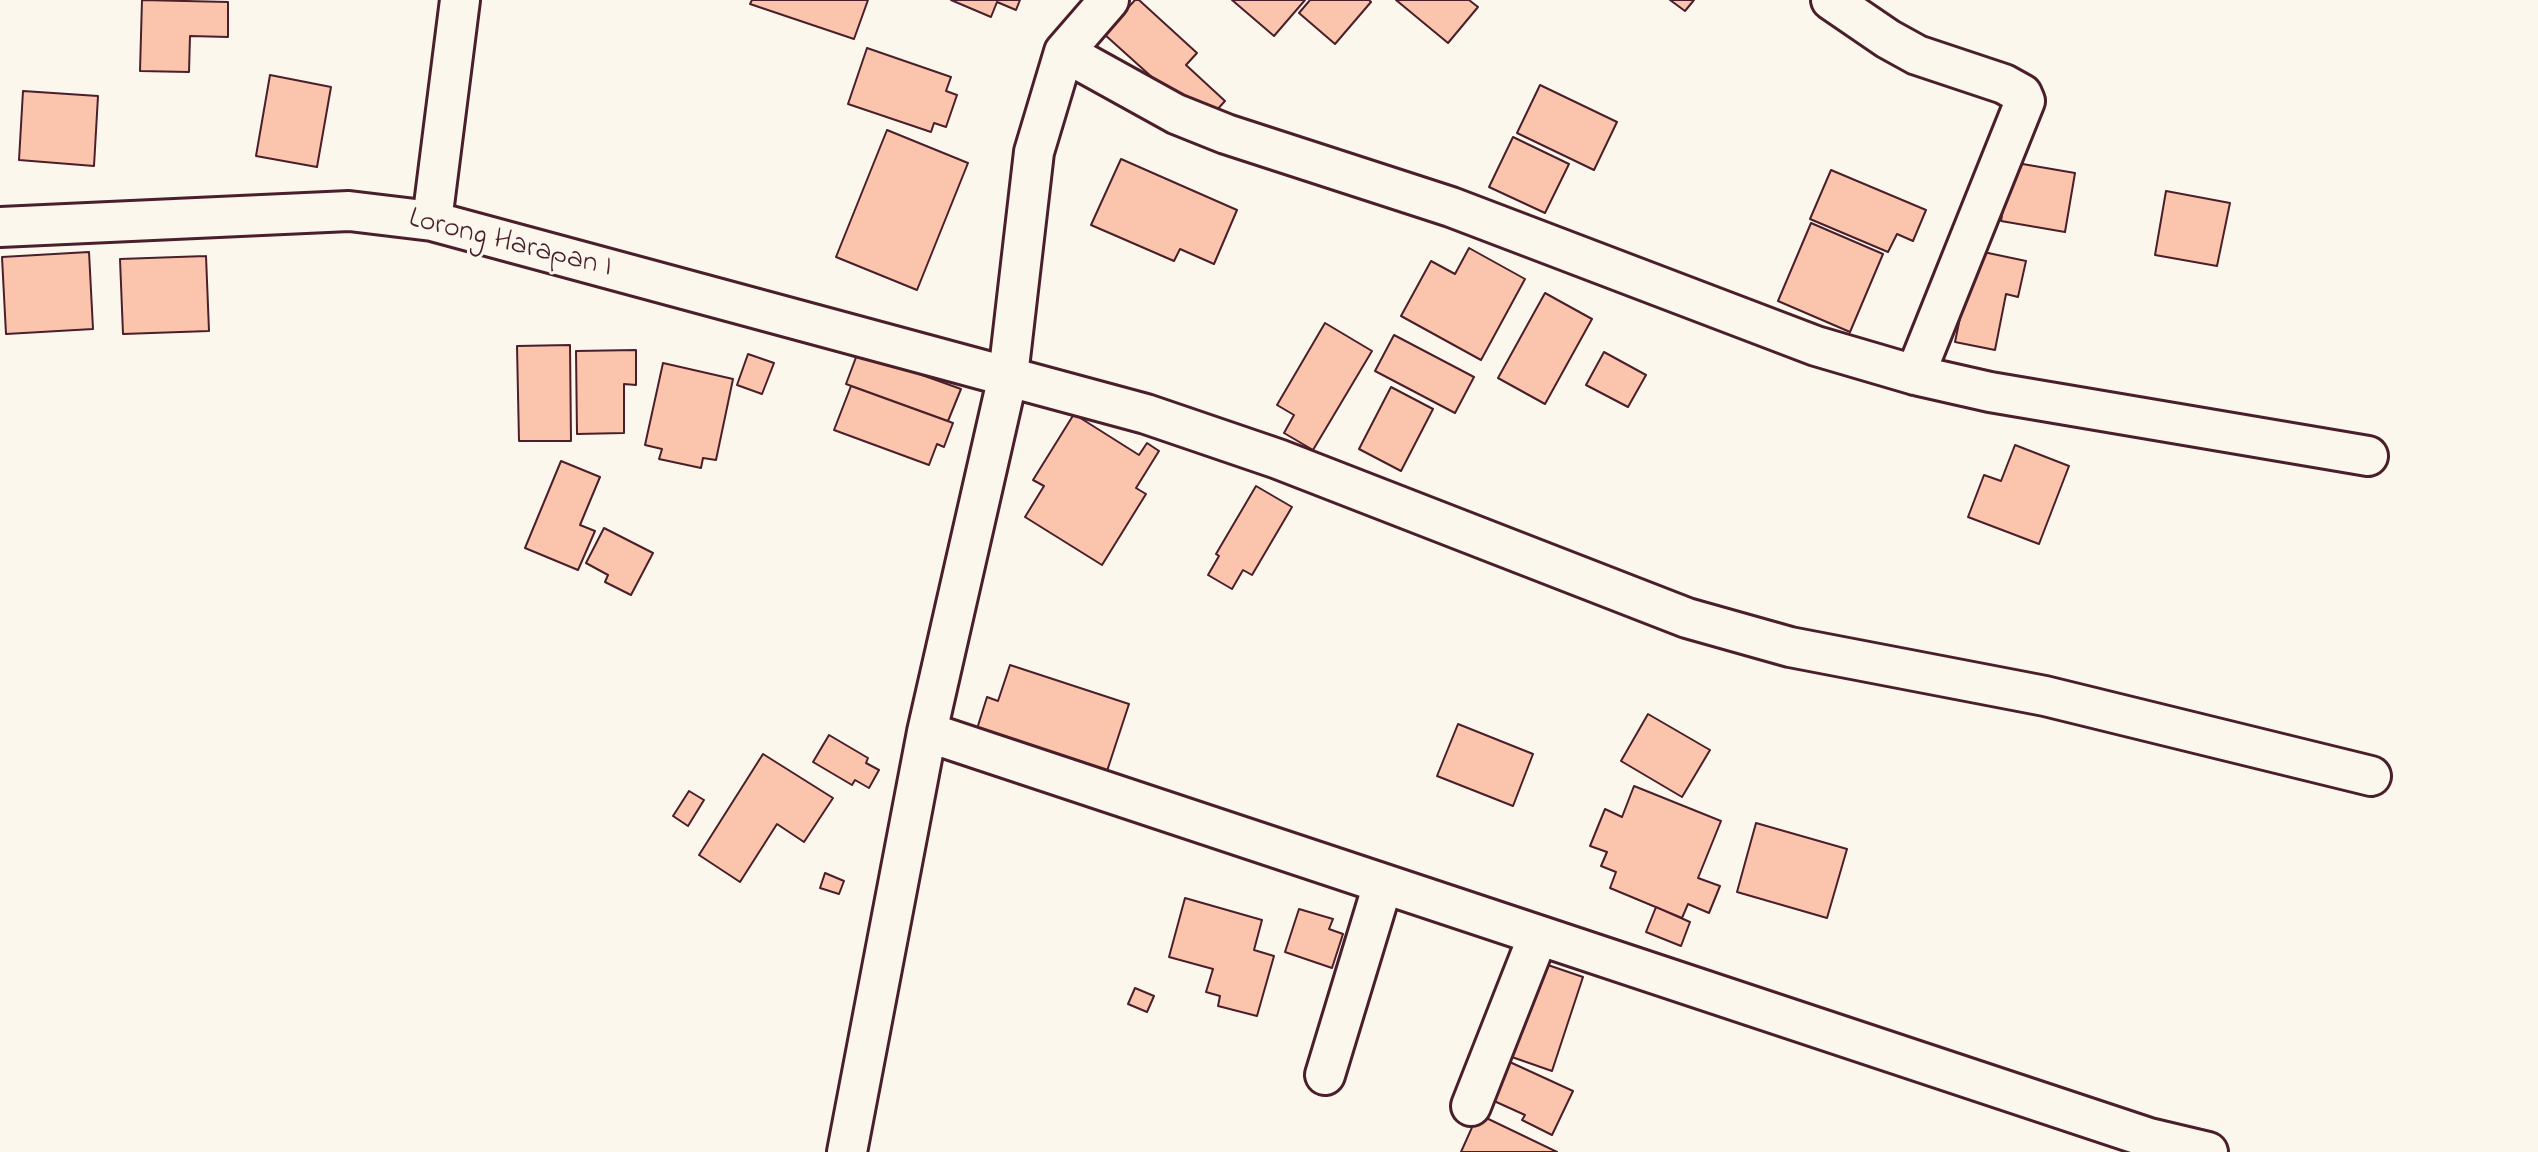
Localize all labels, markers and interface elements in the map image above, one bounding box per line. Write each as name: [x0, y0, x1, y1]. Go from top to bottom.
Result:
street label: Lorong Harapan I: [405, 202, 615, 288]

